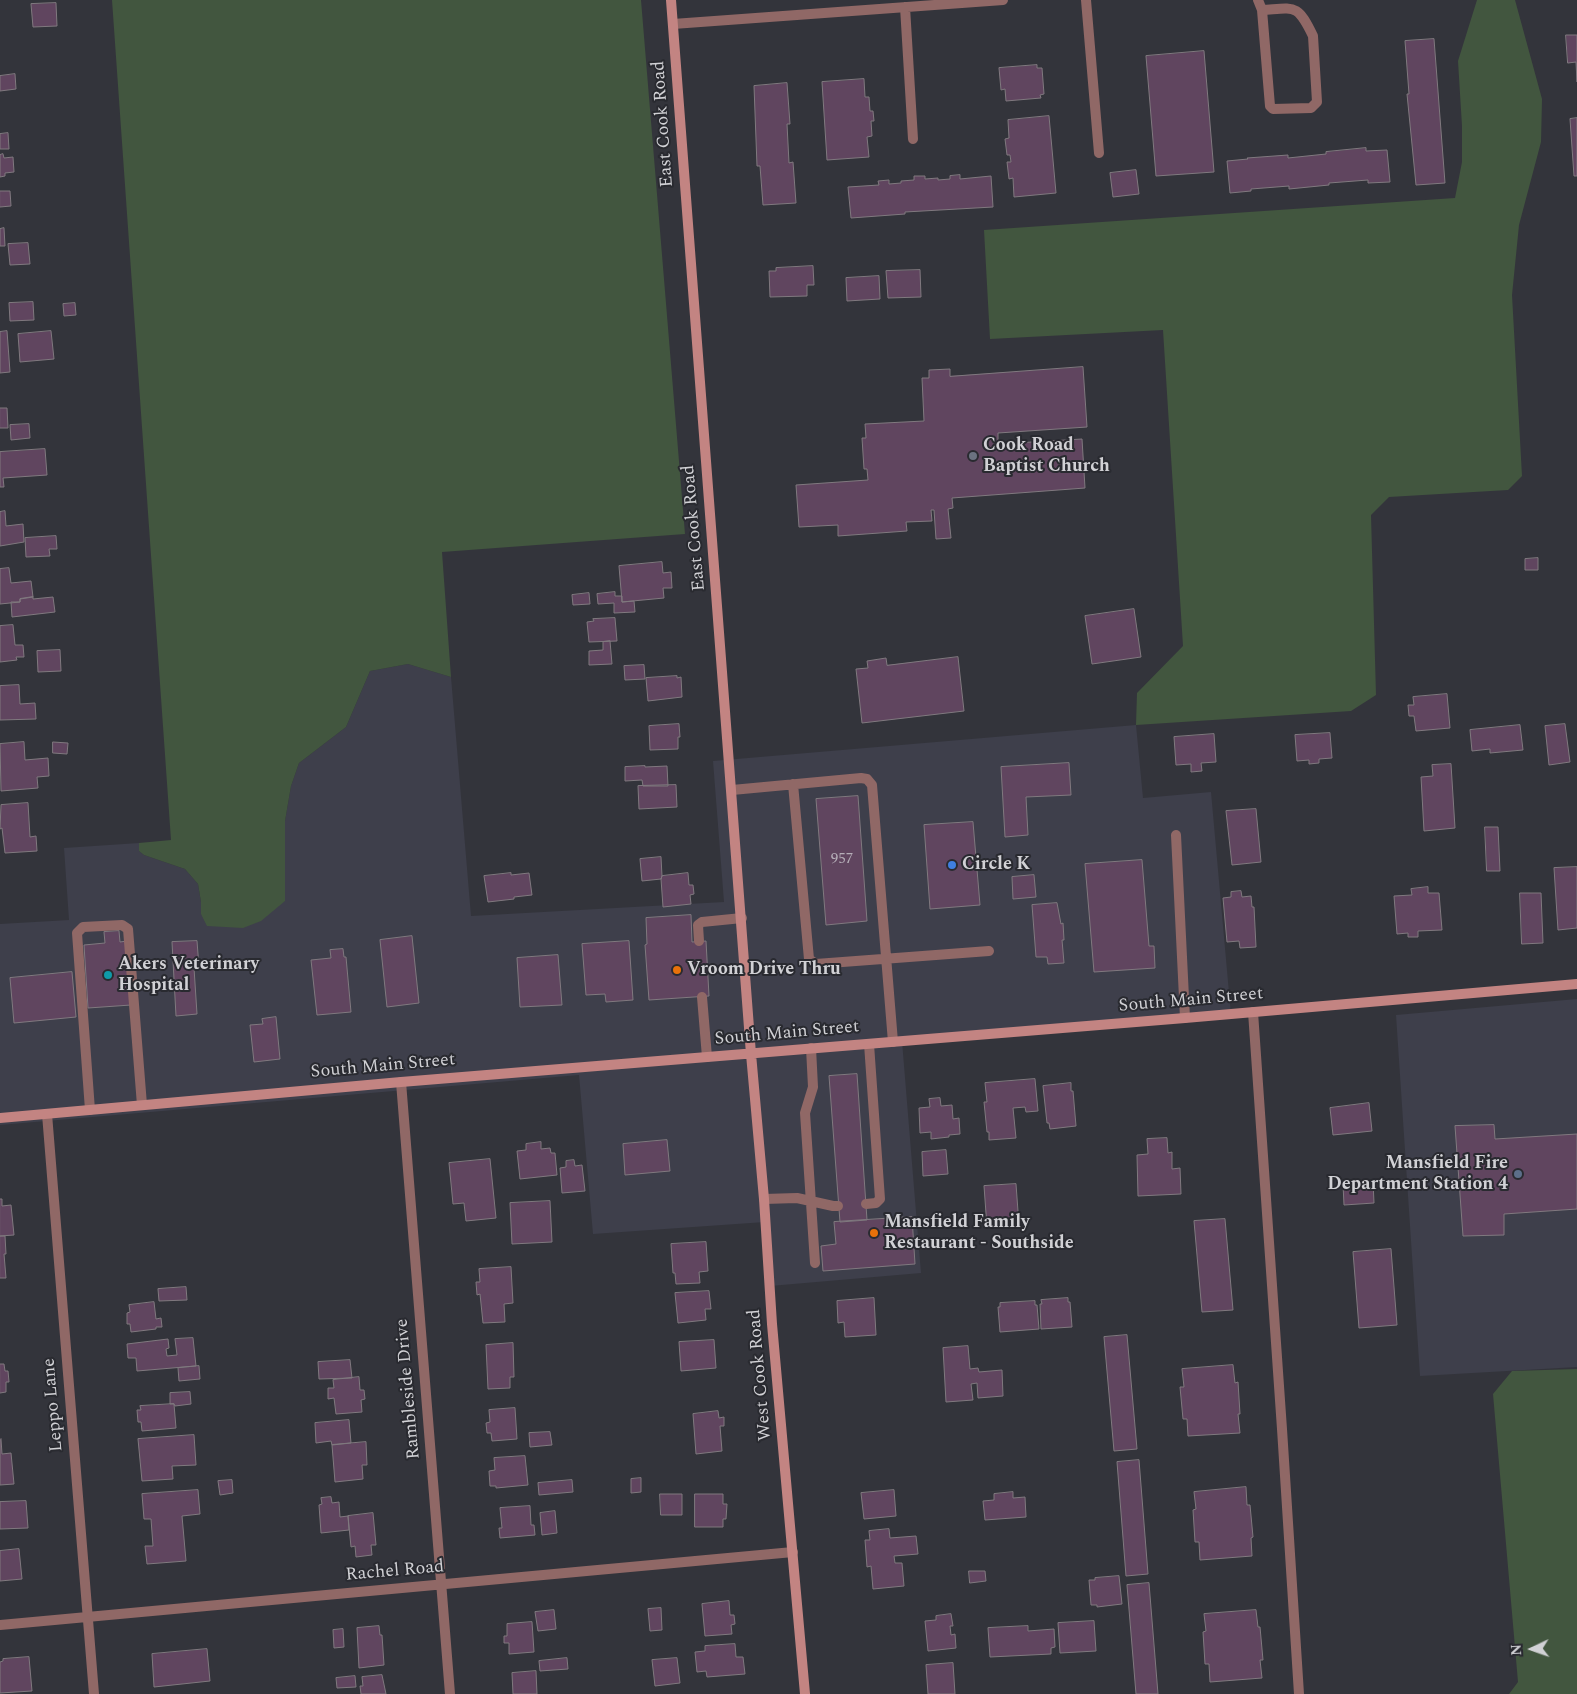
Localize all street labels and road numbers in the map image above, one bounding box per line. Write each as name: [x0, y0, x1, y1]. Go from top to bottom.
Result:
street label: East Cook Road: [649, 60, 679, 188]
street label: East Cook Road: [679, 464, 711, 592]
street label: South Main Street: [1118, 984, 1264, 1018]
street label: South Main Street: [714, 1017, 860, 1051]
street label: South Main Street: [310, 1050, 456, 1084]
street label: West Cook Road: [744, 1308, 778, 1442]
street label: Rambleside Drive: [392, 1318, 426, 1460]
street label: Leppo Lane: [39, 1357, 69, 1453]
street label: Rachel Road: [345, 1557, 445, 1587]

